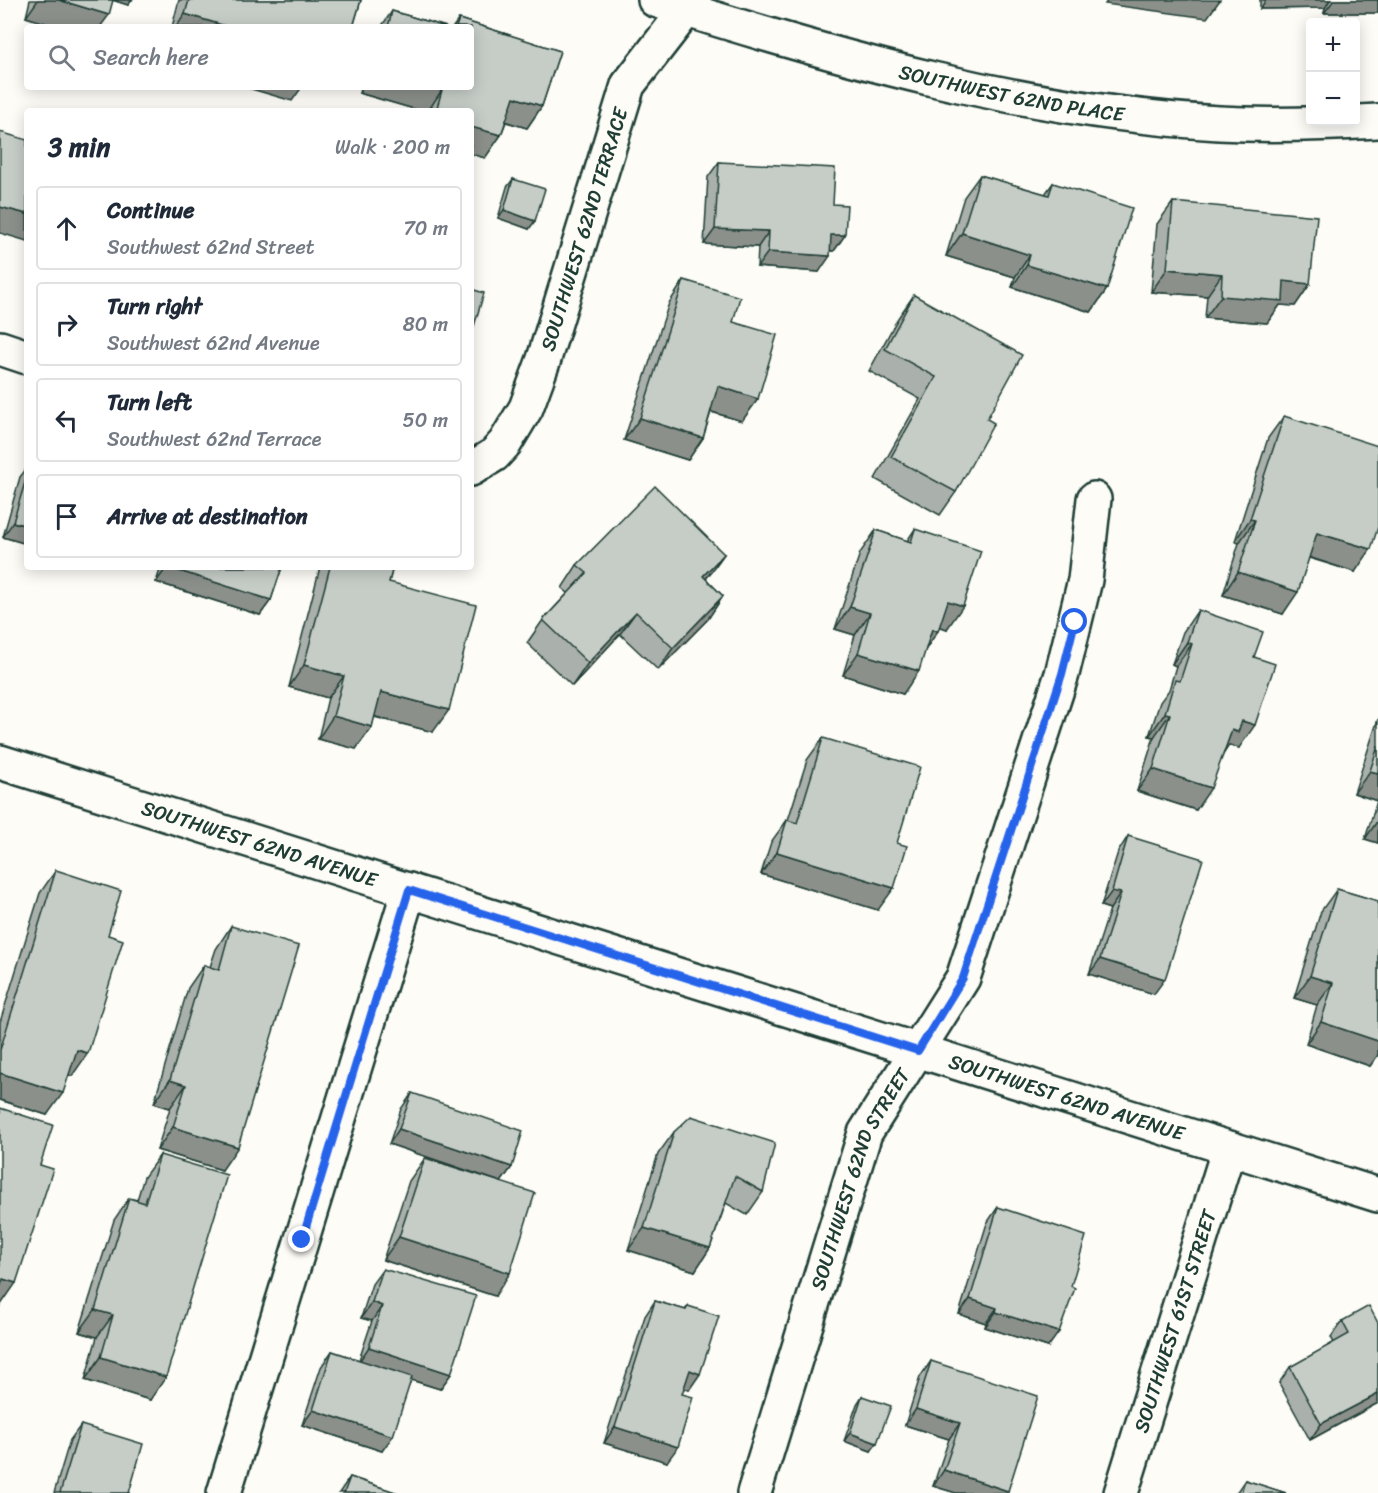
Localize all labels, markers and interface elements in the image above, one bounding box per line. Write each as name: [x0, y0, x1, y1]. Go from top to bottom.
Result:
map controls: [1306, 18, 1360, 126]
button: +: [1306, 18, 1360, 72]
search box: [24, 24, 474, 90]
text: Search here: [93, 38, 209, 77]
icon: search: [45, 41, 78, 74]
street label: SOUTHWEST 62ND PLACE: [895, 54, 1128, 132]
button: −: [1306, 72, 1360, 126]
street label: SOUTHWEST 62ND TERRACE: [530, 101, 638, 355]
text: 3 min: [48, 124, 110, 170]
text: Walk · 200 m: [335, 130, 450, 165]
text: Continue: [107, 191, 195, 230]
text: 70 m: [403, 211, 448, 246]
icon: ahead: [50, 212, 83, 245]
text: Southwest 62nd Street: [107, 230, 315, 265]
text: Turn right: [107, 287, 202, 326]
text: 80 m: [403, 307, 448, 342]
icon: right: [50, 308, 83, 341]
text: Southwest 62nd Avenue: [107, 326, 320, 361]
text: Turn left: [107, 383, 192, 422]
text: 50 m: [403, 403, 448, 438]
icon: left: [50, 404, 83, 437]
text: Southwest 62nd Terrace: [107, 422, 321, 457]
text: Arrive at destination: [107, 497, 308, 536]
icon: arrive: [50, 500, 83, 533]
route start: [1061, 608, 1087, 634]
street label: SOUTHWEST 62ND AVENUE: [137, 790, 384, 898]
street label: SOUTHWEST 62ND AVENUE: [944, 1044, 1191, 1151]
street label: SOUTHWEST 62ND STREET: [800, 1060, 920, 1294]
street label: SOUTHWEST 61ST STREET: [1123, 1204, 1226, 1437]
route end: [288, 1226, 314, 1252]

